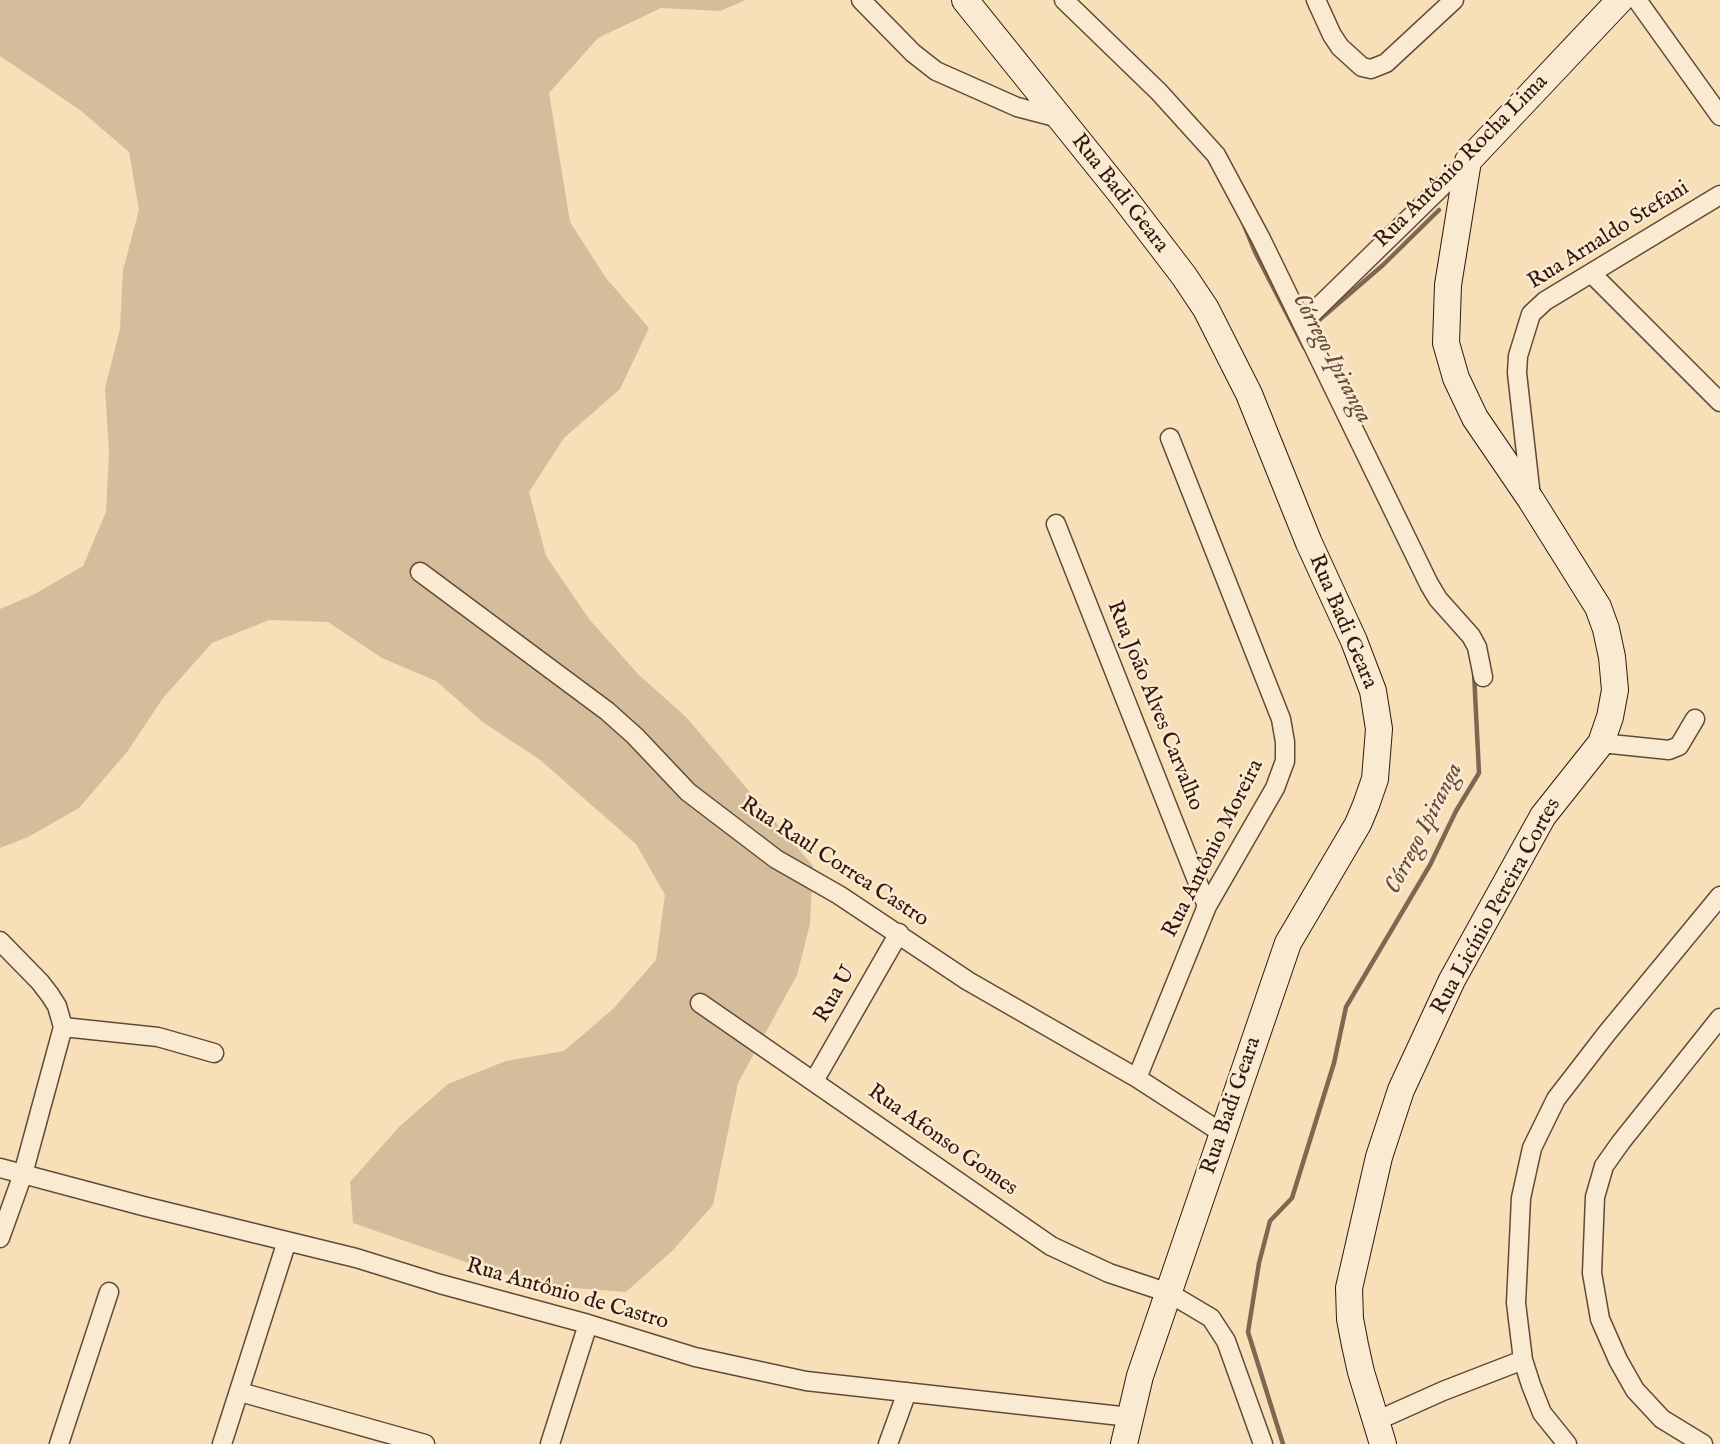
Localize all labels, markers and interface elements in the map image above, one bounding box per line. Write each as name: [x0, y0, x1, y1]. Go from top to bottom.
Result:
street label: Rua Antônio Rocha Lima: [1370, 70, 1554, 254]
street label: Rua Badi Geara: [1064, 129, 1174, 259]
street label: Rua Arnaldo Stefani: [1524, 176, 1694, 296]
water label: Córrego Ipiranga: [1285, 289, 1377, 429]
street label: Rua Badi Geara: [1302, 551, 1382, 693]
street label: Rua João Alves Carvalho: [1100, 597, 1208, 815]
street label: Rua Antônio Moreira: [1158, 756, 1270, 942]
water label: Córrego Ipiranga: [1380, 759, 1470, 899]
street label: Rua Raul Correa Castro: [735, 792, 933, 934]
street label: Rua Licínio Pereira Cortes: [1426, 794, 1568, 1020]
street label: Rua U: [809, 962, 863, 1028]
street label: Rua Badi Geara: [1196, 1034, 1268, 1178]
street label: Rua Afonso Gomes: [862, 1079, 1022, 1203]
street label: Rua Antônio de Castro: [463, 1253, 671, 1337]

